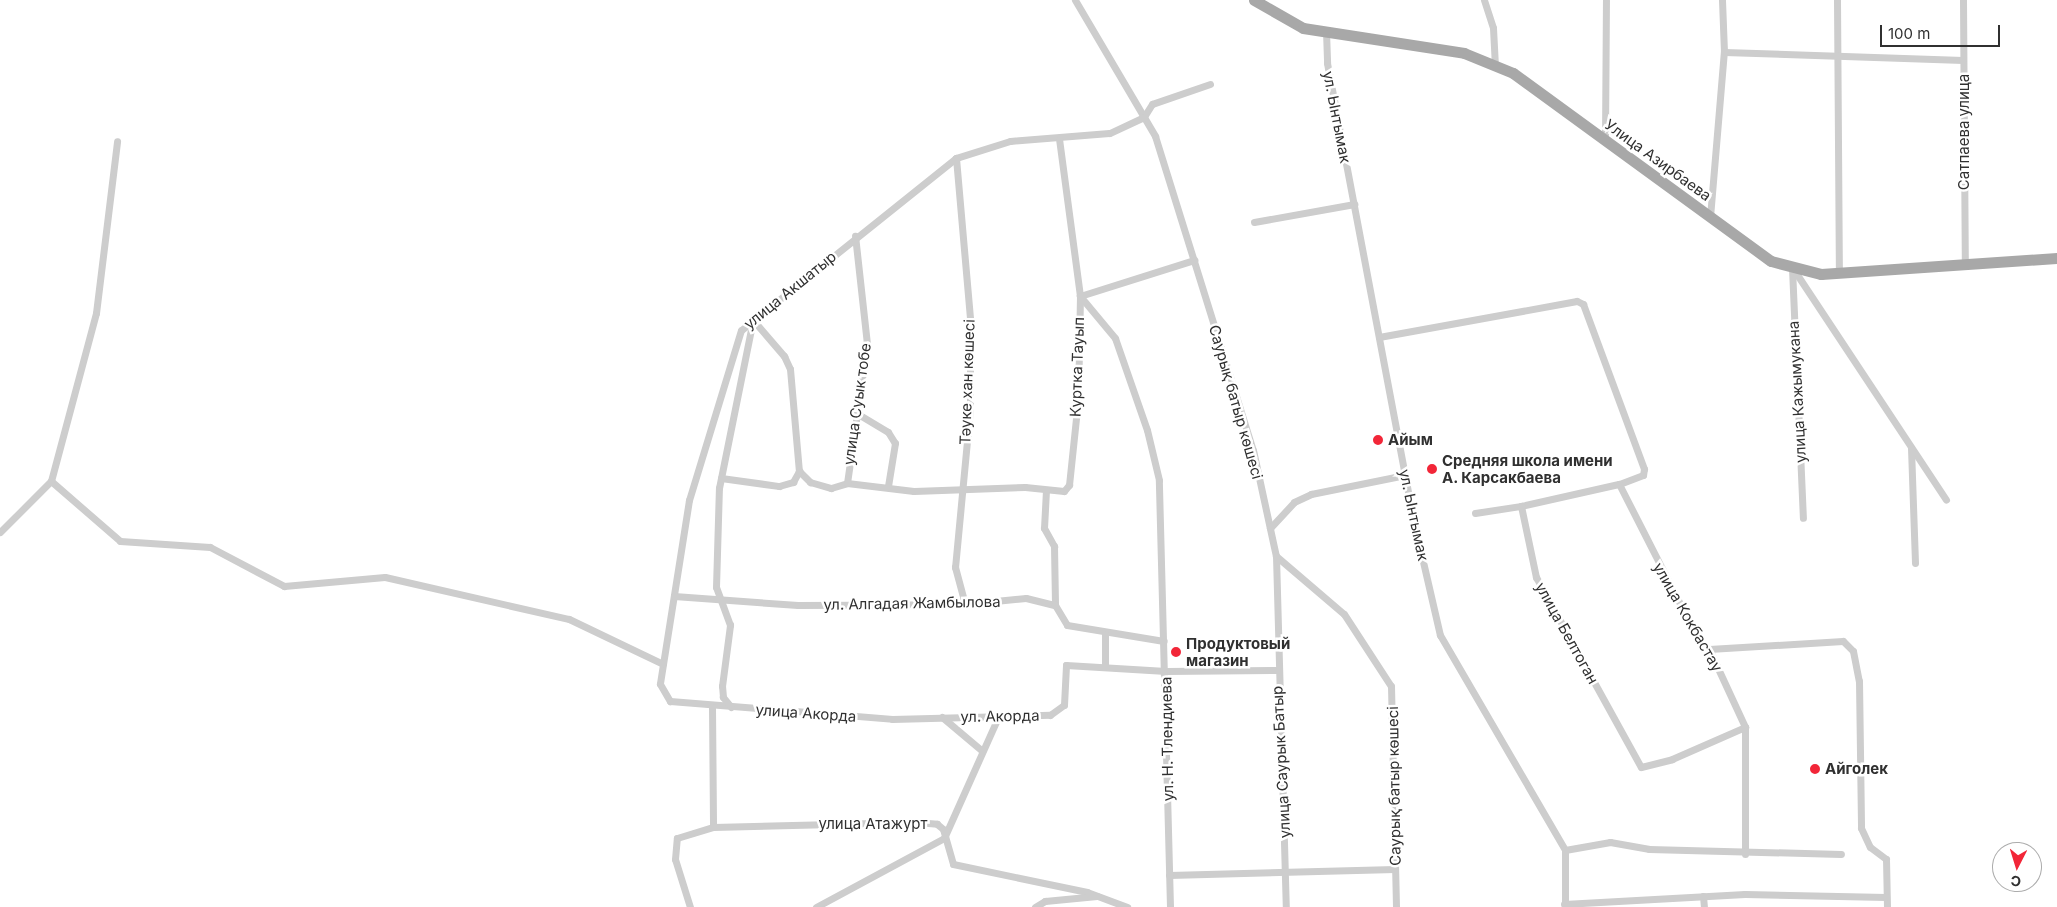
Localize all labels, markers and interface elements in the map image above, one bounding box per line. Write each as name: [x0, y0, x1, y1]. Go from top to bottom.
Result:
scale bar: [1882, 15, 2002, 47]
text: 100 m: [1888, 24, 1930, 43]
street label: ул. Ынтымак: [1319, 69, 1355, 165]
street label: Сатпаева улица: [1955, 74, 1973, 190]
street label: Улица Азирбаева: [1601, 115, 1715, 205]
street label: улица Акшатыр: [740, 247, 840, 333]
street label: Куртка Тауып: [1066, 317, 1088, 417]
street label: Тәуке хан көшесі: [956, 319, 978, 445]
street label: улица Кажымукана: [1784, 320, 1810, 464]
street label: Саурық батыр көшесі: [1205, 323, 1267, 481]
street label: улица Суык тобе: [840, 342, 874, 466]
place label: Айым: [1388, 431, 1433, 449]
marker: Айым: [1372, 434, 1384, 446]
place label: Средняя школа имени А. Карсакбаева: [1442, 451, 1613, 486]
marker: Средняя школа имени А. Карсакбаева: [1426, 463, 1438, 475]
street label: ул. Ынтымак: [1395, 467, 1433, 563]
street label: улица Кокбастау: [1649, 559, 1727, 675]
street label: улица Белтоган: [1532, 579, 1602, 687]
street label: ул. Алгадая Жамбылова: [823, 592, 1001, 614]
place label: Продуктовый магазин: [1186, 634, 1290, 669]
marker: Продуктовый магазин: [1170, 646, 1182, 658]
street label: ул. Н. Тлендиева: [1157, 677, 1177, 801]
street label: улица Саурык Батыр: [1268, 685, 1294, 839]
street label: улица Акорда: [755, 700, 857, 726]
street label: ул. Акорда: [960, 706, 1040, 726]
street label: Саурық батыр көшесі: [1384, 706, 1404, 866]
place label: Айголек: [1825, 760, 1888, 778]
marker: Айголек: [1809, 763, 1821, 775]
street label: улица Атажурт: [818, 815, 928, 833]
north arrow: [1992, 842, 2042, 892]
text: С: [2010, 873, 2022, 890]

